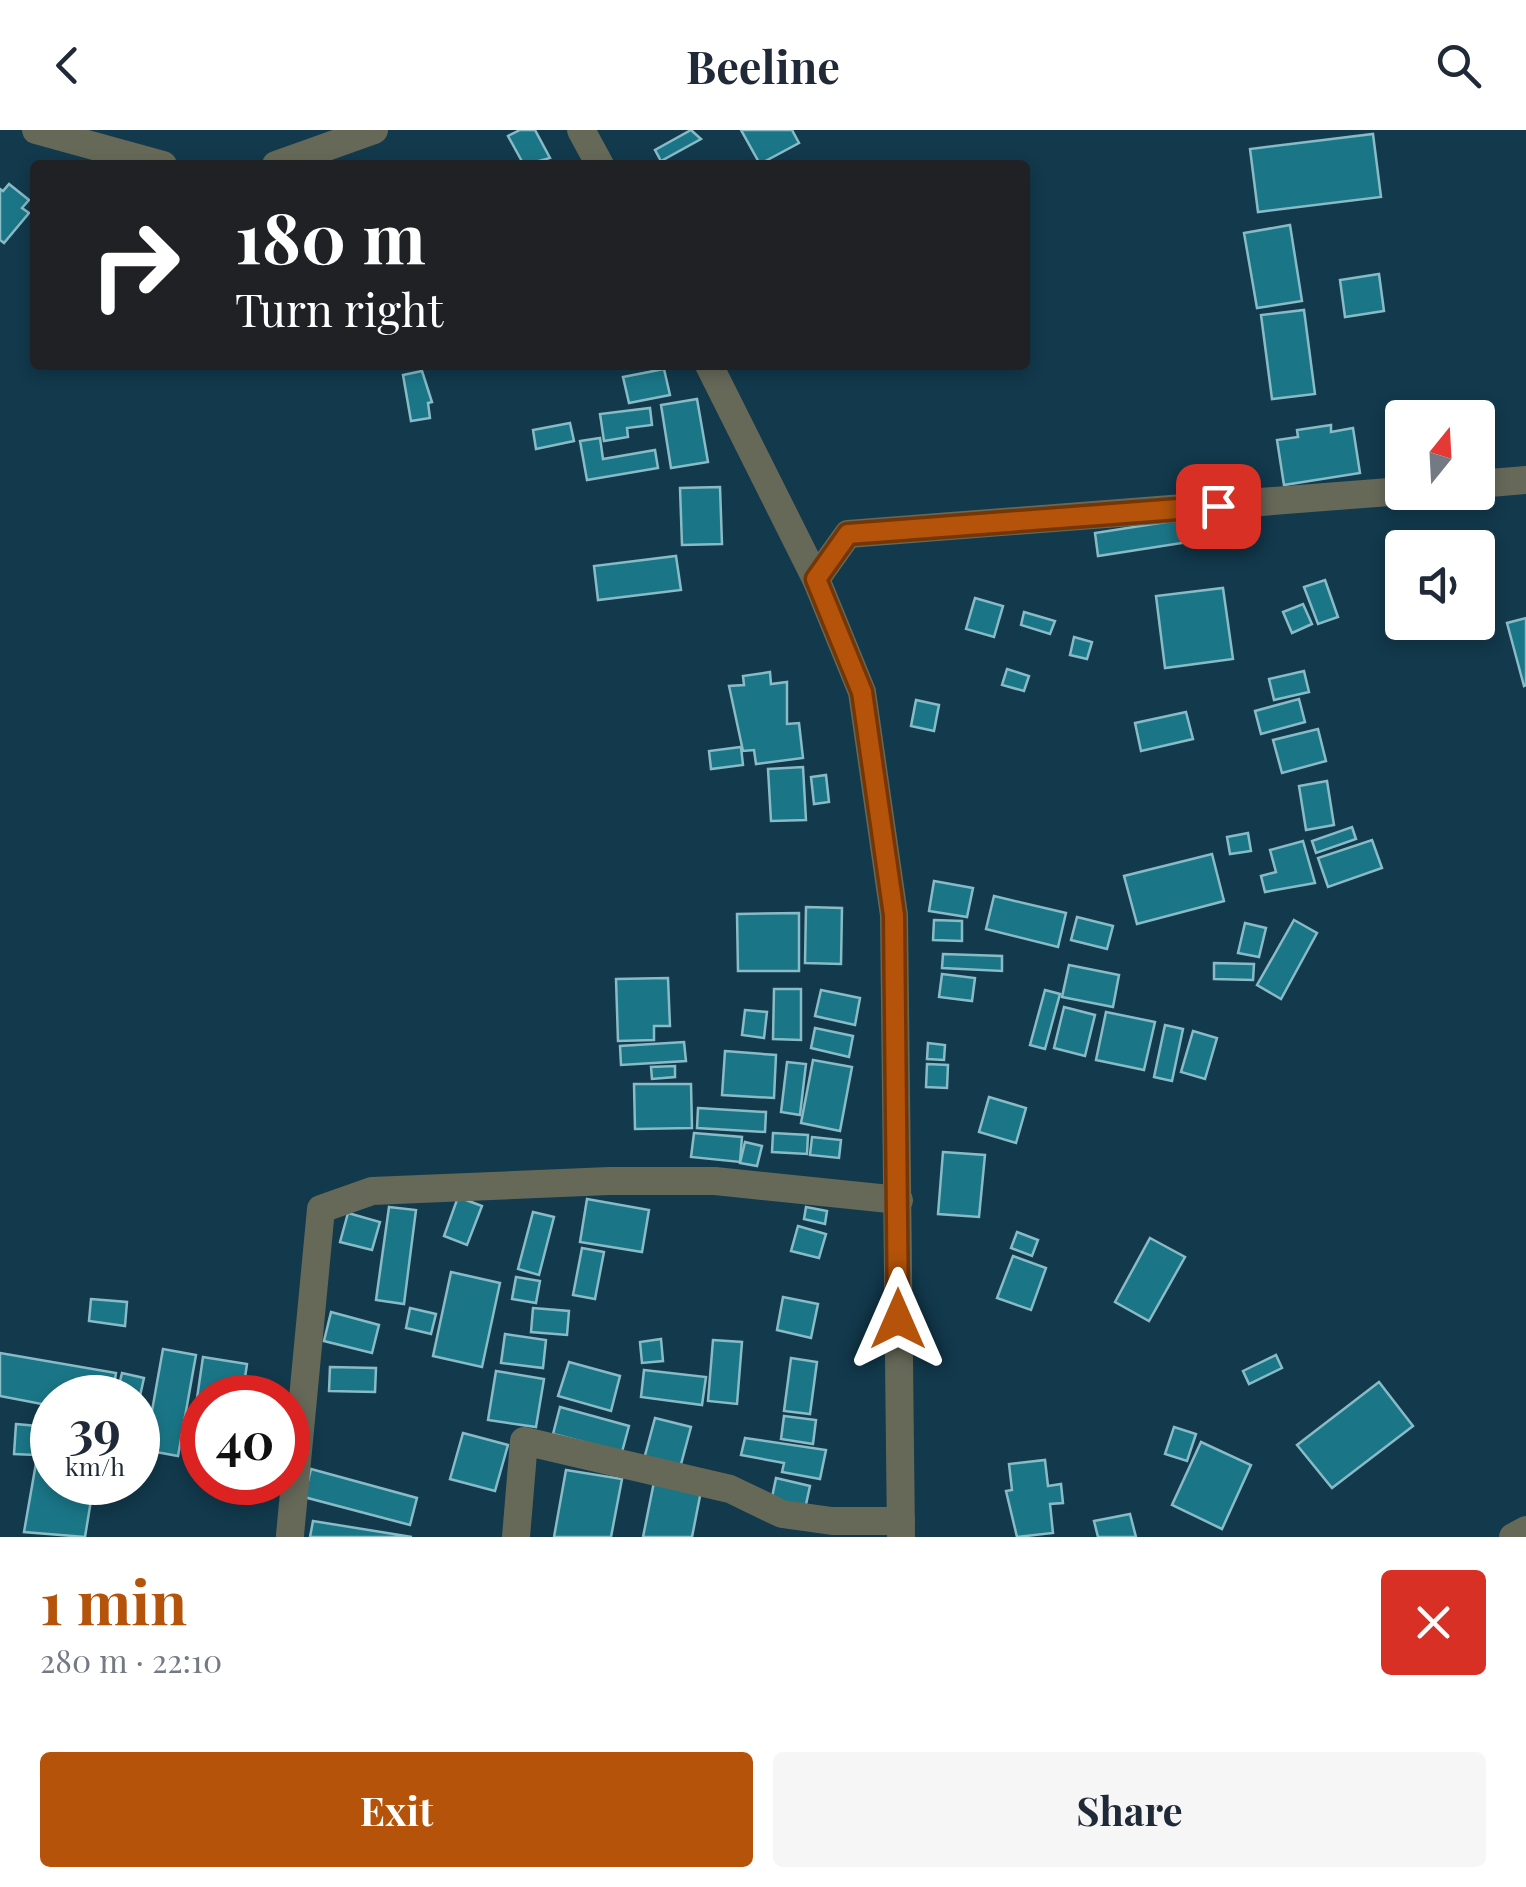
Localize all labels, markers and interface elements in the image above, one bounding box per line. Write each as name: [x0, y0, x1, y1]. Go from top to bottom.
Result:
text: Beeline: [686, 35, 840, 95]
icon: back: [40, 38, 95, 93]
icon: search: [1431, 38, 1486, 93]
text: 180 m: [235, 188, 426, 282]
icon: right: [70, 200, 200, 330]
text: Turn right: [235, 278, 443, 338]
north arrow: [1385, 400, 1495, 510]
map controls: [1385, 400, 1495, 640]
pin: [1176, 464, 1261, 549]
icon: arrive: [1191, 479, 1246, 534]
button: sound: [1385, 530, 1495, 640]
position arrow: [846, 1267, 950, 1371]
speed limit sign: 40: [180, 1375, 310, 1505]
text: 39: [69, 1394, 121, 1461]
text: km/h: [65, 1449, 125, 1482]
text: 1 min: [40, 1560, 187, 1640]
button: close: [1381, 1570, 1486, 1675]
text: 280 m · 22:10: [40, 1638, 222, 1681]
button: Exit: [40, 1752, 753, 1867]
button: Share: [773, 1752, 1486, 1867]

